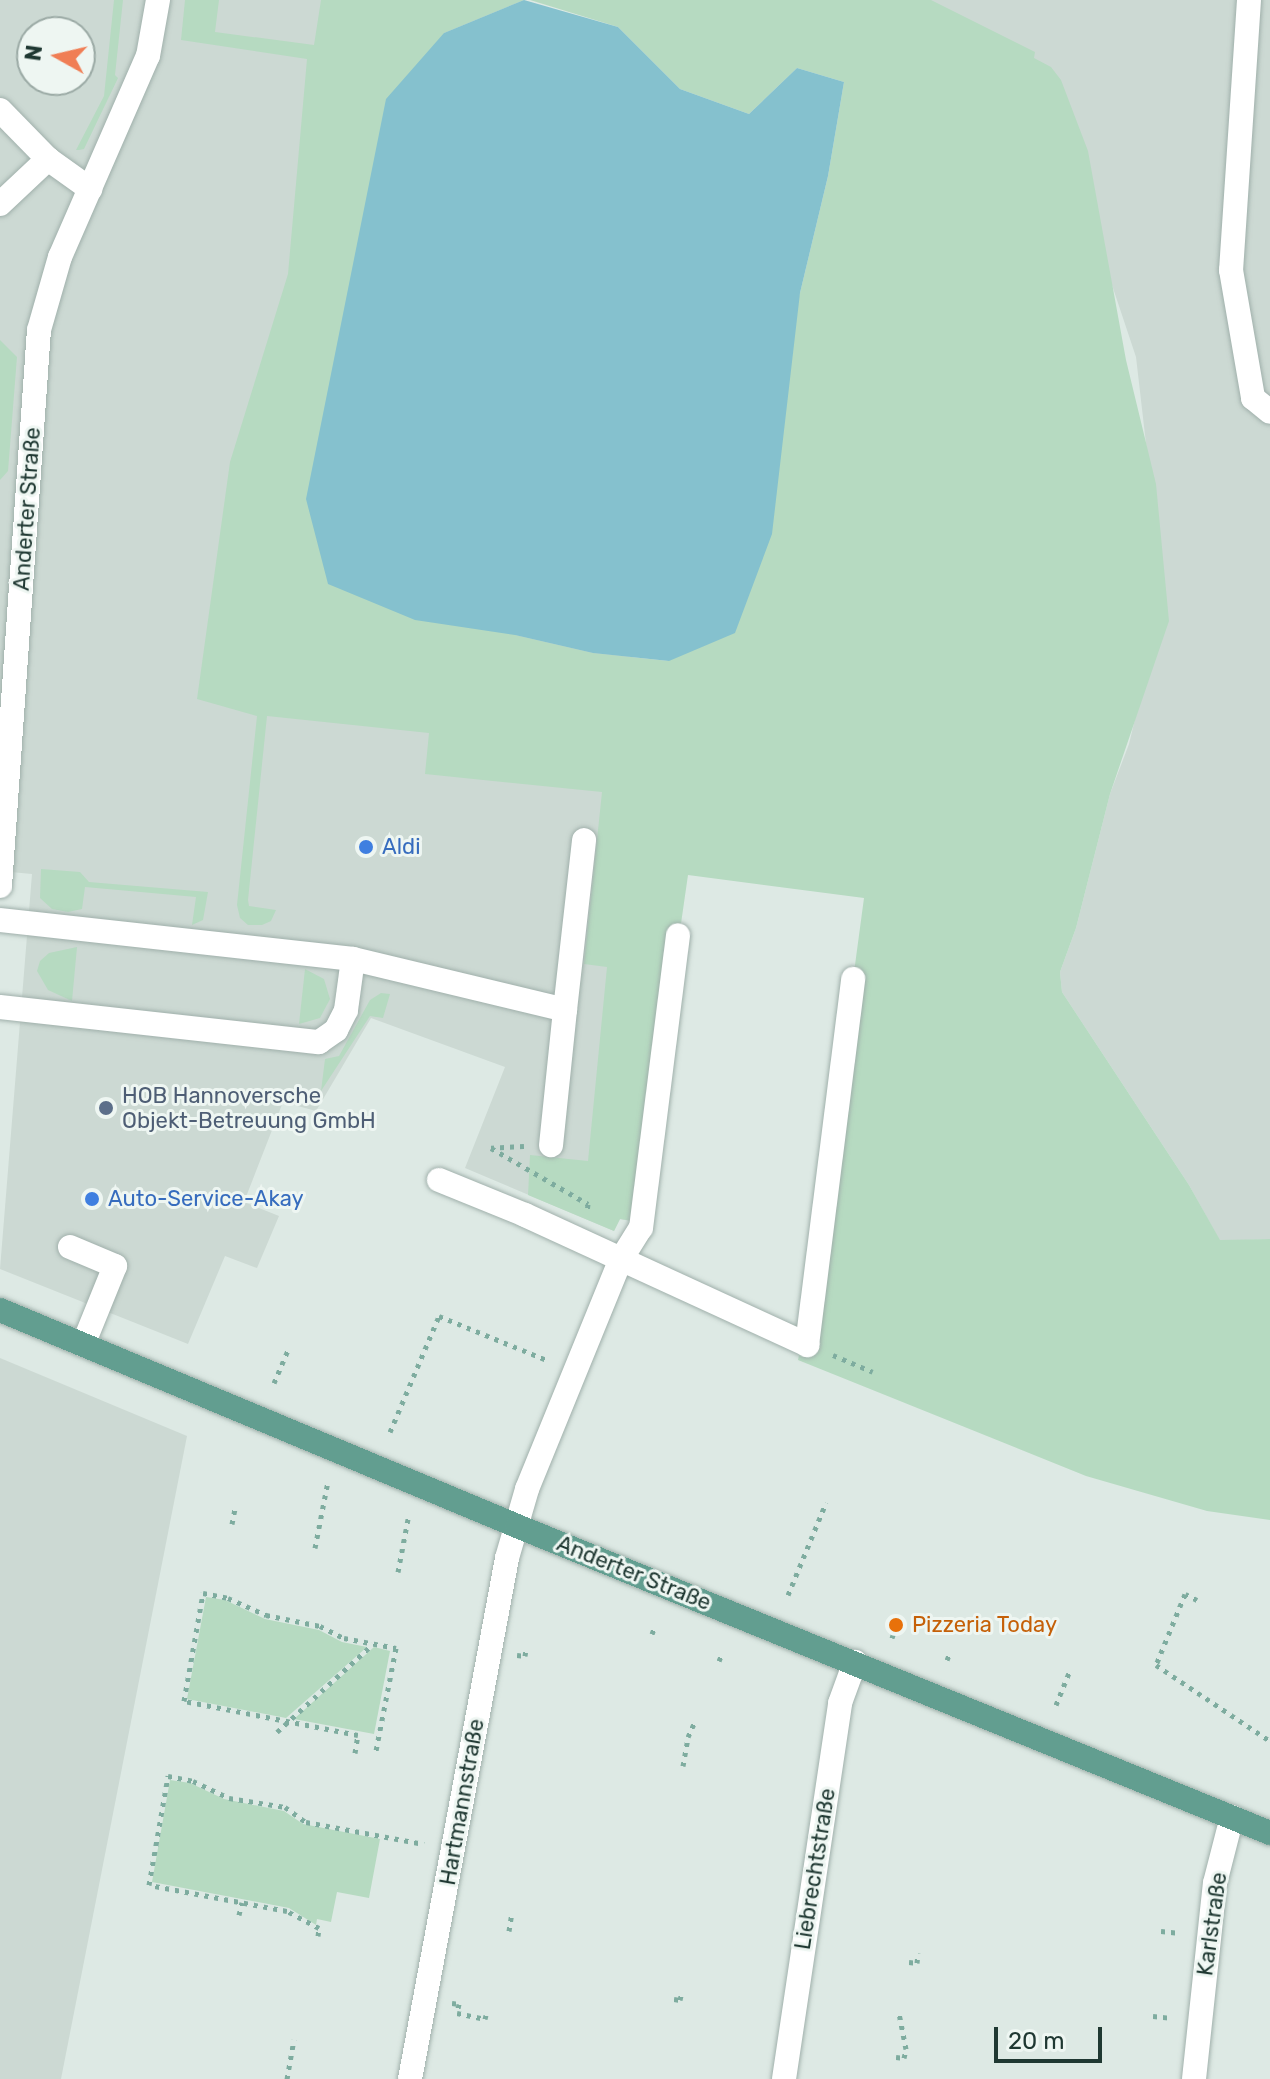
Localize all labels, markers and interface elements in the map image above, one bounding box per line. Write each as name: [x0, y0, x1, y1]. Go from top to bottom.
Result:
north arrow: [16, 16, 96, 96]
text: N: [19, 43, 48, 63]
street label: Anderter Straße: [8, 426, 46, 592]
place label: Aldi: [382, 834, 420, 860]
marker: Aldi: [357, 838, 375, 856]
place label: HOB Hannoversche Objekt-Betreuung GmbH: [122, 1082, 376, 1134]
marker: HOB Hannoversche Objekt-Betreuung GmbH: [97, 1099, 115, 1117]
place label: Auto-Service-Akay: [108, 1186, 304, 1212]
marker: Auto-Service-Akay: [83, 1190, 101, 1208]
street label: Anderter Straße: [553, 1530, 715, 1616]
place label: Pizzeria Today: [912, 1612, 1058, 1638]
marker: Pizzeria Today: [887, 1616, 905, 1634]
street label: Hartmannstraße: [434, 1717, 490, 1887]
street label: Liebrechtstraße: [789, 1786, 841, 1952]
street label: Karlstraße: [1192, 1871, 1232, 1977]
scale bar: [998, 2011, 1106, 2061]
text: 20 m: [1008, 2027, 1065, 2055]

